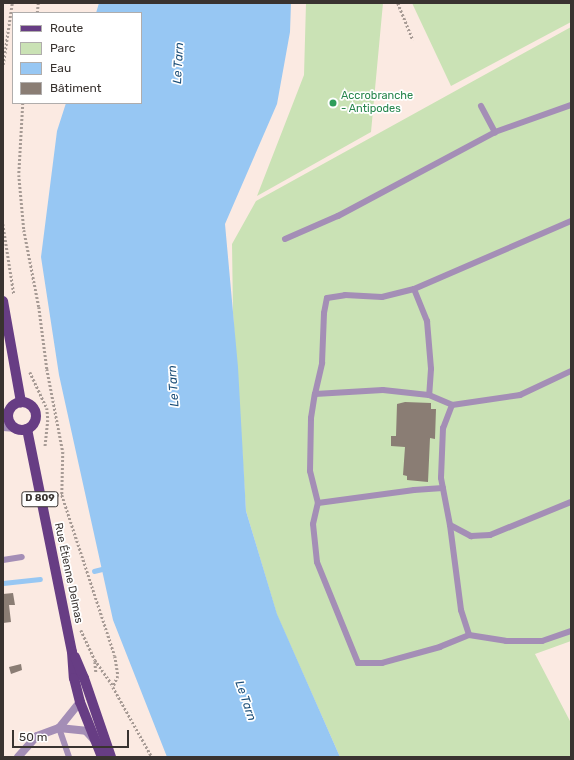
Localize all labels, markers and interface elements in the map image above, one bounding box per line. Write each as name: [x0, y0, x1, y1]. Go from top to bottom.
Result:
legend: [12, 12, 142, 104]
text: Route: [50, 21, 83, 35]
text: Parc: [50, 41, 75, 55]
water label: Le Tarn: [171, 42, 187, 84]
text: Eau: [50, 61, 71, 75]
text: Bâtiment: [50, 81, 101, 95]
place label: Accrobranche - Antipodes: [341, 90, 413, 116]
marker: Accrobranche - Antipodes: [328, 98, 338, 108]
water label: Le Tarn: [165, 365, 183, 407]
road number: D 809: [21, 491, 59, 507]
street label: Rue Étienne Delmas: [51, 522, 85, 624]
water label: Le Tarn: [231, 679, 259, 723]
scale bar: [14, 722, 131, 748]
text: 50 m: [19, 730, 47, 744]

